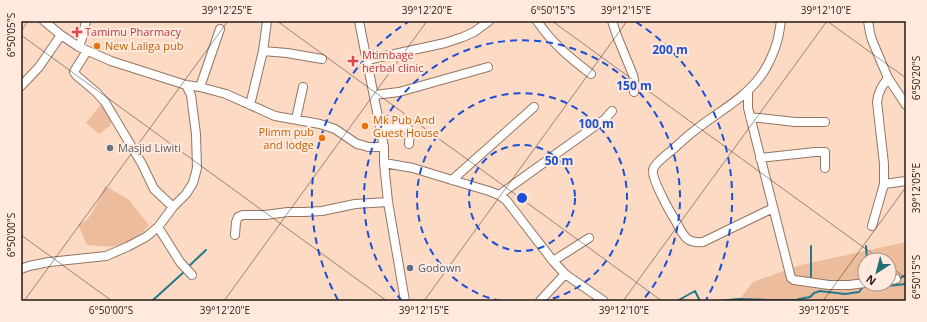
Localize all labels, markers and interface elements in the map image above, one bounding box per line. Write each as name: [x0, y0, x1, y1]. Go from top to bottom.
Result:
text: 39°12'25"E: [202, 3, 252, 17]
text: 39°12'20"E: [402, 3, 452, 17]
text: 6°50'15"S: [531, 3, 575, 17]
text: 39°12'15"E: [601, 3, 651, 17]
text: 39°12'10"E: [801, 3, 851, 17]
text: 6°50'05"S: [4, 13, 18, 57]
place label: Tamimu Pharmacy: [85, 24, 181, 39]
marker: Tamimu Pharmacy: [72, 27, 82, 37]
place label: New Laliga pub: [105, 38, 184, 53]
marker: New Laliga pub: [92, 41, 102, 51]
text: 200 m: [652, 41, 688, 58]
place label: Mtimbage herbal clinic: [362, 47, 424, 75]
marker: Mtimbage herbal clinic: [347, 55, 359, 67]
text: 6°50'20"S: [909, 56, 923, 100]
text: 150 m: [616, 77, 652, 94]
place label: Mk Pub And Guest House: [373, 112, 439, 140]
text: 100 m: [578, 115, 614, 132]
marker: Mk Pub And Guest House: [360, 121, 370, 131]
place label: Plimm pub and lodge: [258, 124, 314, 152]
marker: Plimm pub and lodge: [317, 133, 327, 143]
place label: Masjid Liwiti: [118, 140, 181, 155]
marker: Masjid Liwiti: [105, 143, 115, 153]
text: 50 m: [545, 152, 573, 169]
text: 39°12'05"E: [909, 163, 923, 213]
centre of rings: [515, 191, 529, 205]
text: 6°50'00"S: [4, 213, 18, 257]
north arrow: [857, 252, 897, 292]
text: 6°50'15"S: [909, 255, 923, 299]
place label: Godown: [418, 260, 461, 275]
marker: Godown: [405, 263, 415, 273]
text: N: [863, 272, 879, 289]
text: 6°50'00"S: [89, 303, 133, 317]
text: 39°12'20"E: [200, 303, 250, 317]
text: 39°12'15"E: [399, 303, 449, 317]
text: 39°12'10"E: [599, 303, 649, 317]
text: 39°12'05"E: [799, 303, 849, 317]

